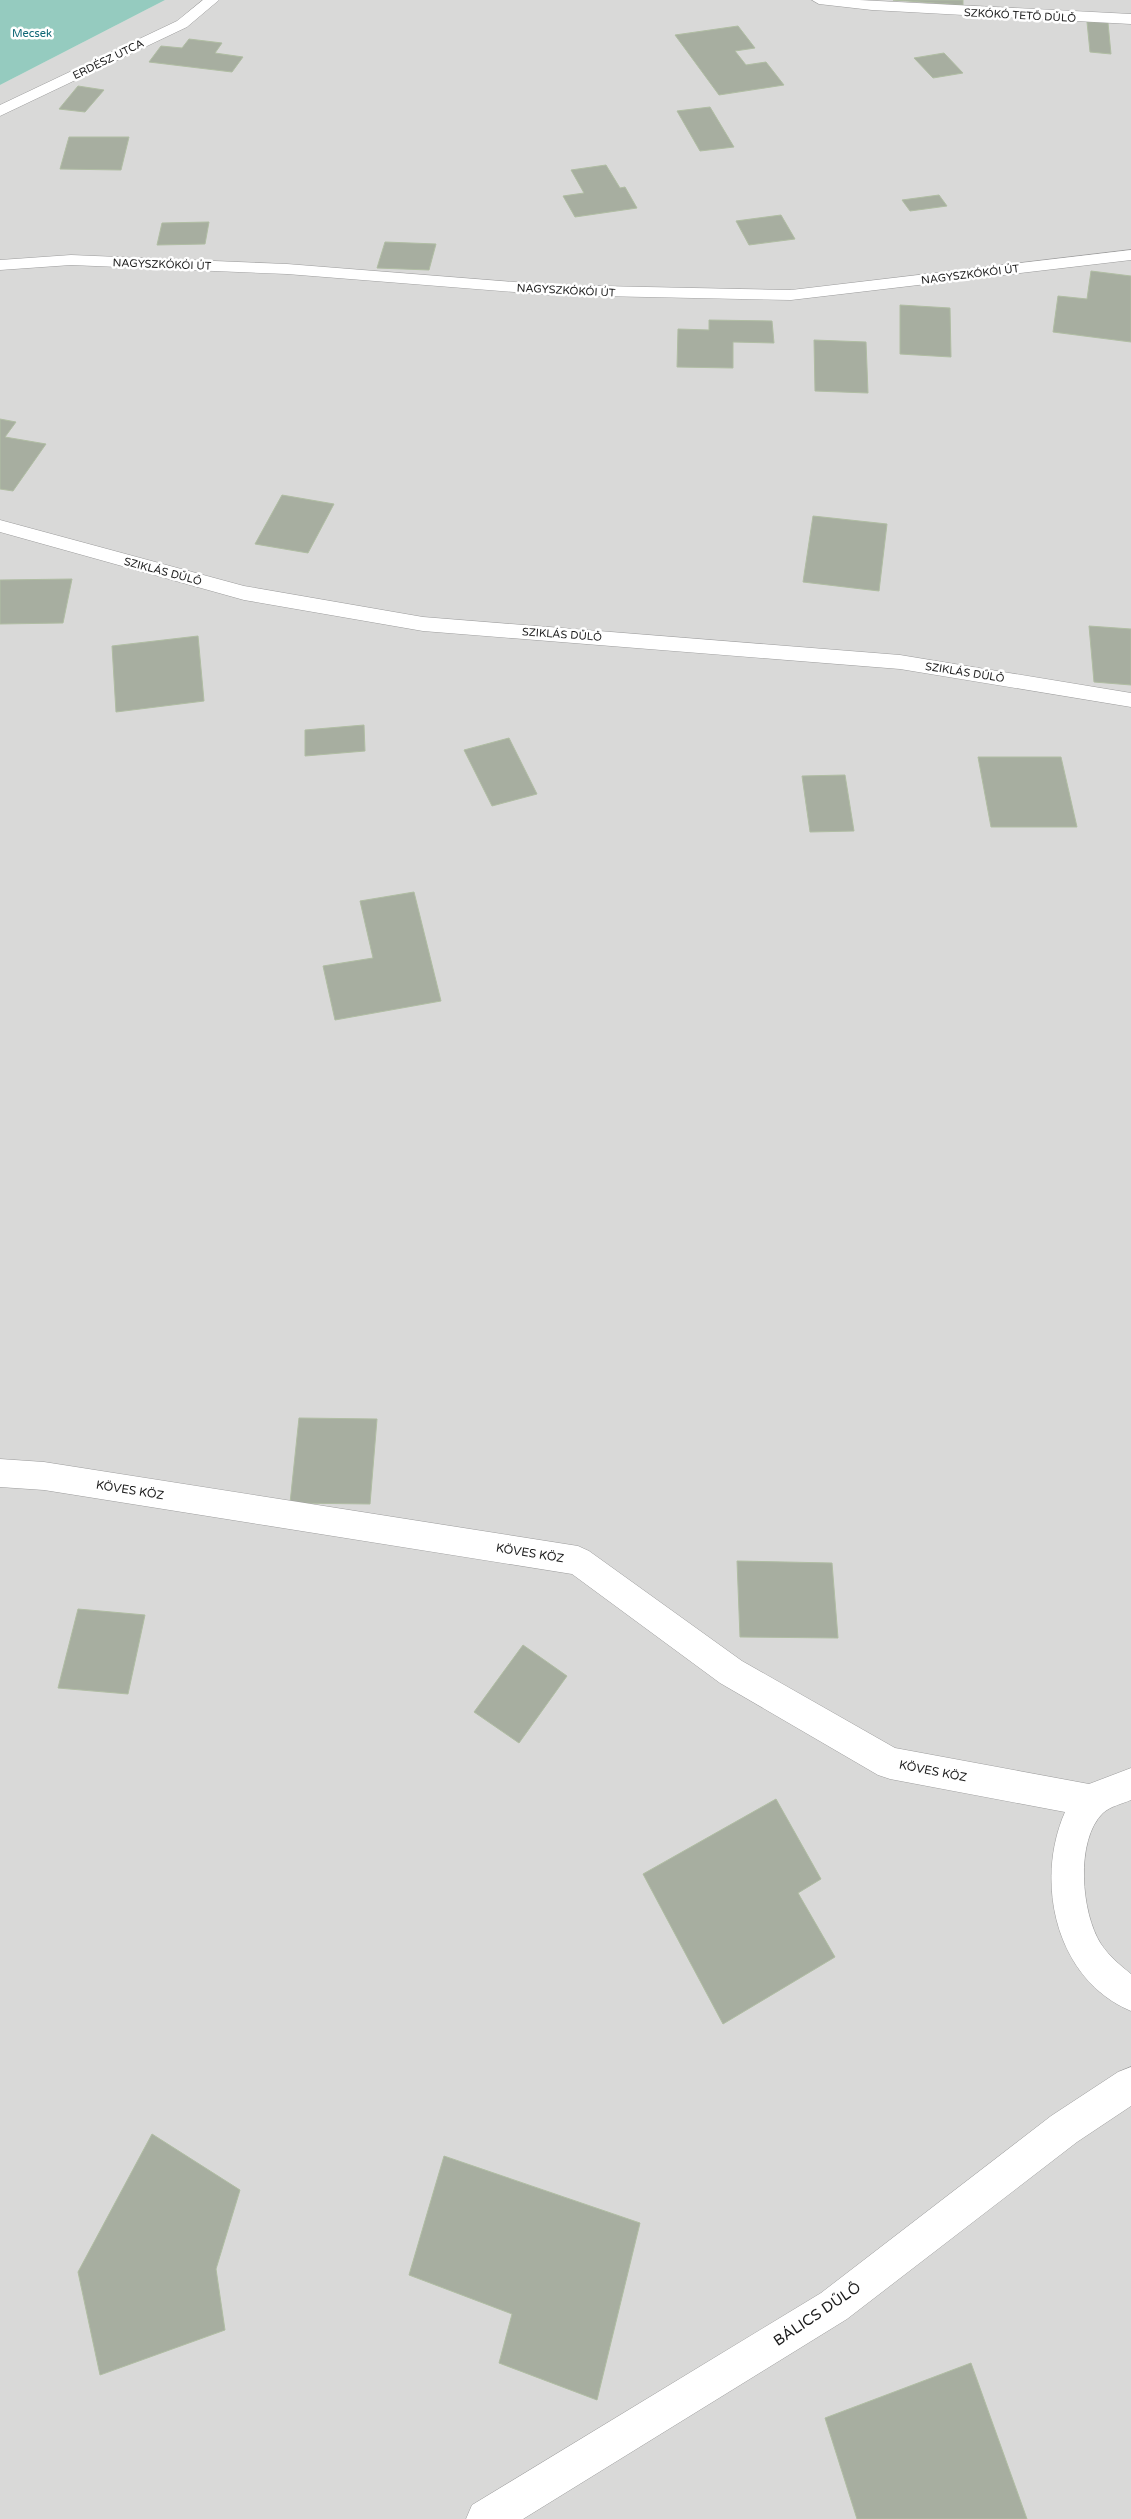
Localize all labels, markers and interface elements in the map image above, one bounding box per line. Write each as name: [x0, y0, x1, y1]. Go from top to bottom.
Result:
street label: SZKÓKÓ TETŐ DŰLŐ: [963, 5, 1077, 25]
park label: Mecsek: [12, 27, 52, 40]
street label: ERDÉSZ UTCA: [70, 36, 146, 82]
street label: NAGYSZKÓKÓI ÚT: [112, 255, 212, 273]
street label: NAGYSZKÓKÓI ÚT: [920, 261, 1020, 287]
street label: NAGYSZKÓKÓI ÚT: [516, 280, 616, 300]
street label: SZIKLÁS DŰLŐ: [122, 554, 204, 588]
street label: SZIKLÁS DŰLŐ: [522, 624, 603, 644]
street label: SZIKLÁS DŰLŐ: [924, 659, 1006, 685]
street label: KÖVES KÖZ: [95, 1478, 165, 1502]
street label: KÖVES KÖZ: [495, 1541, 565, 1565]
street label: KÖVES KÖZ: [898, 1758, 968, 1785]
street label: BÁLICS DŰLŐ: [770, 2278, 864, 2350]

